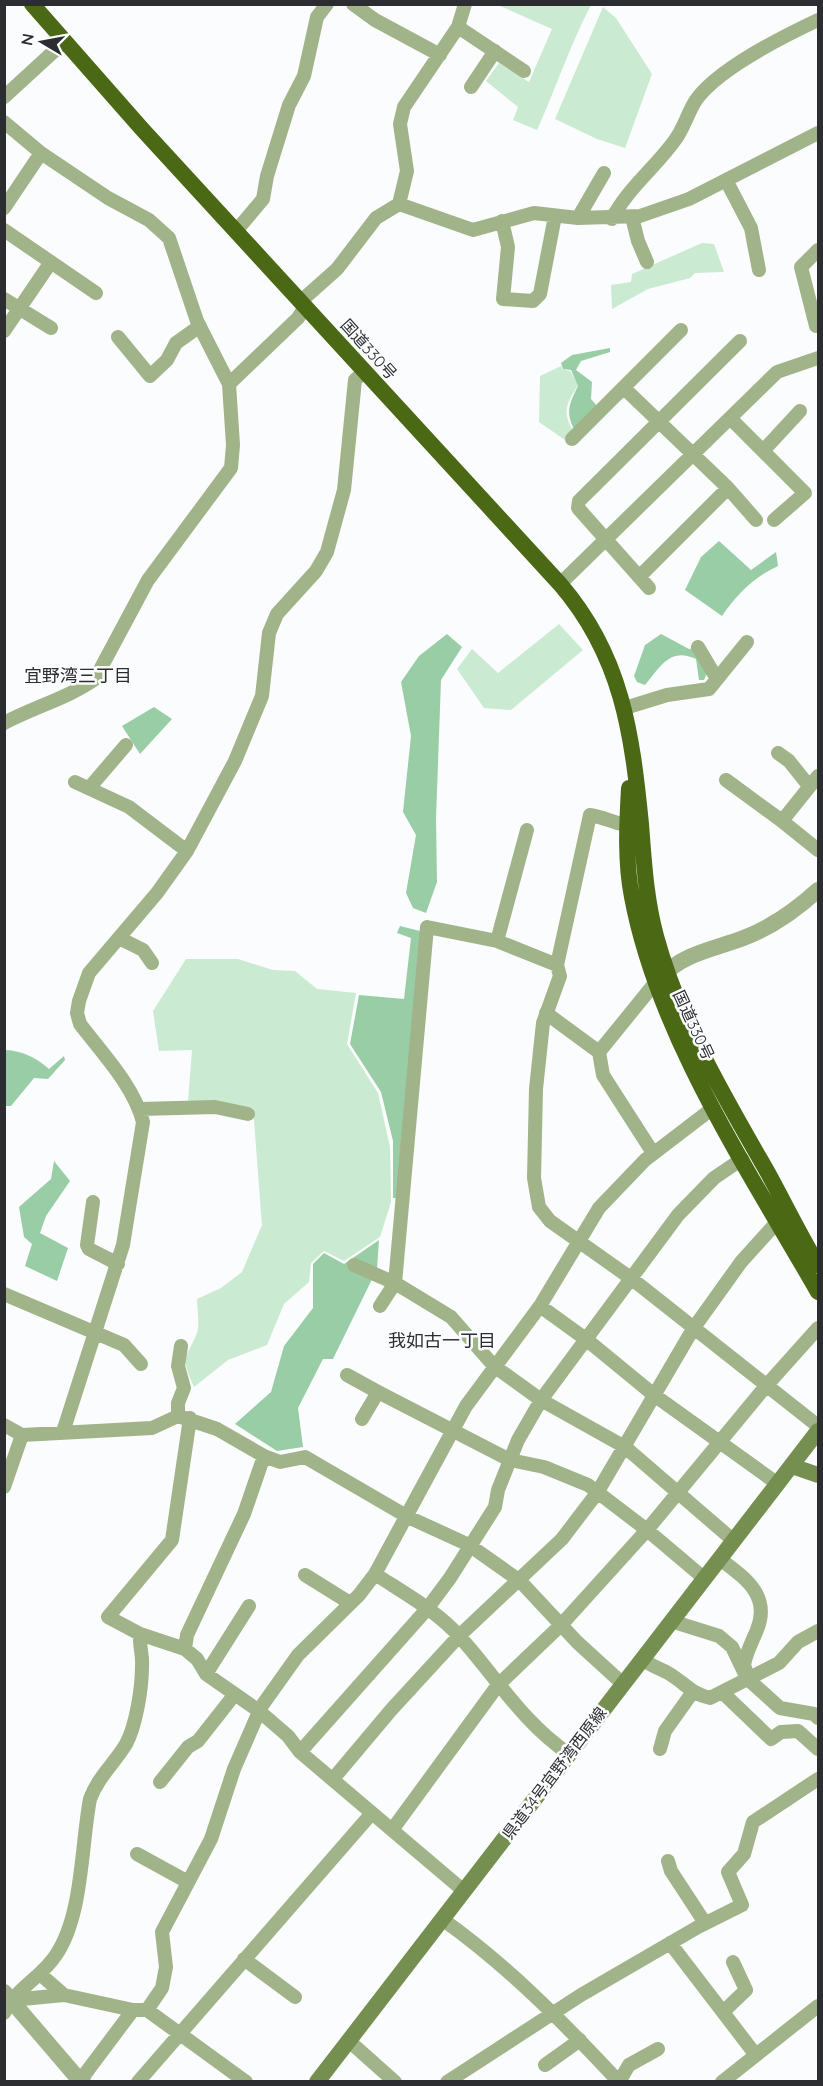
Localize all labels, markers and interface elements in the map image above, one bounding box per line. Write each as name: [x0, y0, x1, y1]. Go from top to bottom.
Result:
north arrow: [12, 12, 72, 72]
text: N: [16, 32, 38, 47]
street label: 国道330号: [337, 315, 401, 383]
district label: 宜野湾三丁目: [24, 664, 132, 687]
street label: 国道330号: [669, 987, 719, 1063]
district label: 我如古一丁目: [388, 1329, 496, 1352]
street label: 県道34号宜野湾西原線: [498, 1703, 610, 1843]

